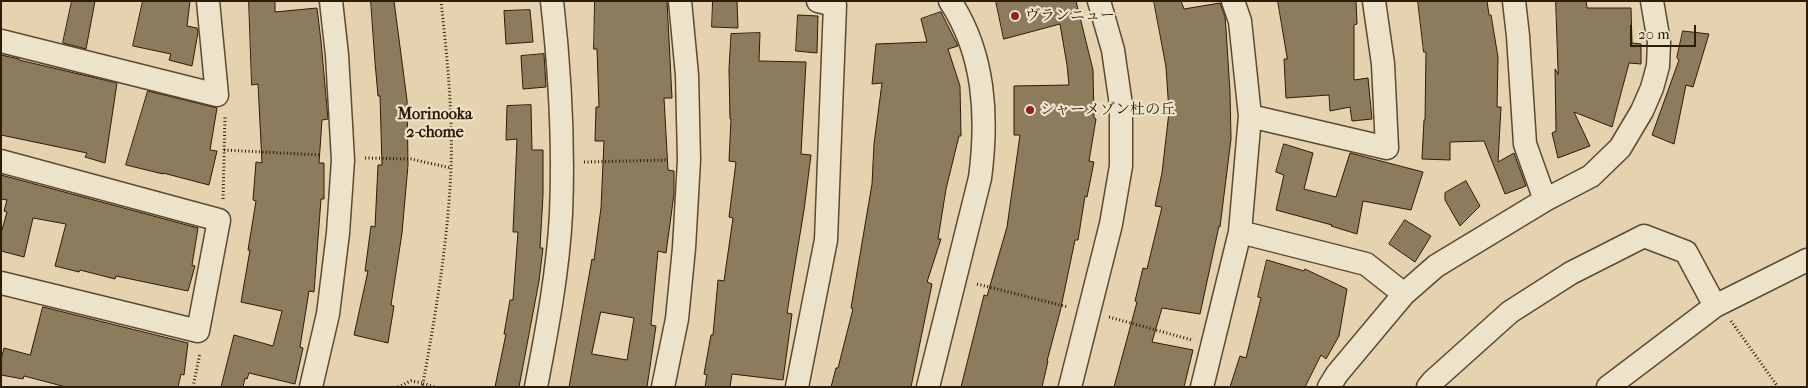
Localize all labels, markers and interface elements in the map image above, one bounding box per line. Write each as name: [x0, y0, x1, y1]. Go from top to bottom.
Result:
place label: ヴランニュー: [1025, 7, 1115, 25]
marker: ヴランニュー: [1009, 10, 1021, 22]
scale bar: [1633, 15, 1699, 47]
text: 20 m: [1638, 25, 1670, 43]
place label: シャーメゾン杜の丘: [1040, 101, 1175, 119]
marker: シャーメゾン杜の丘: [1024, 104, 1036, 116]
district label: Morinooka 2-chome: [398, 105, 472, 143]

